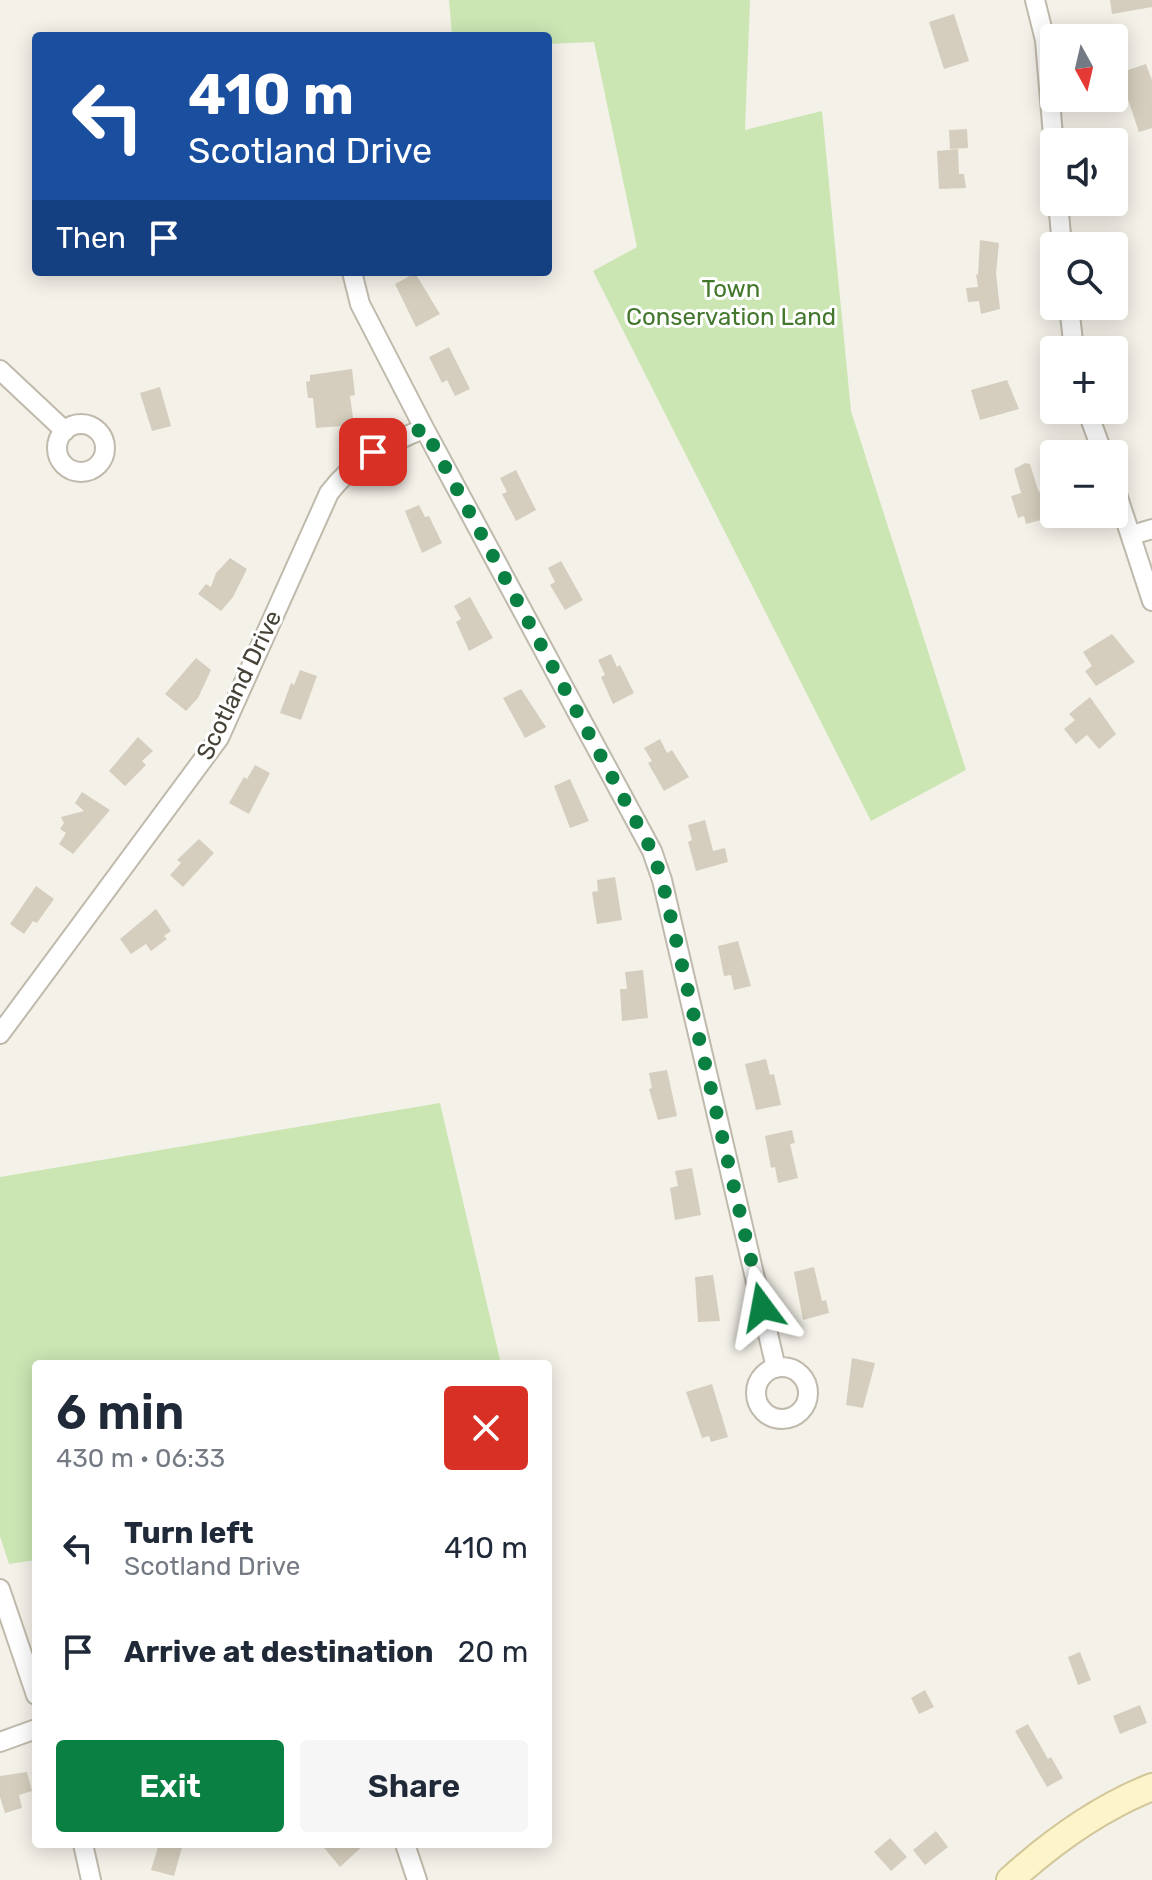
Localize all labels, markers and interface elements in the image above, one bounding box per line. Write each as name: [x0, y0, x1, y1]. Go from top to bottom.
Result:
north arrow: [1040, 24, 1128, 112]
map controls: [1040, 24, 1128, 528]
text: 410 m: [188, 62, 354, 128]
icon: left: [56, 64, 160, 168]
button: sound: [1040, 128, 1128, 216]
text: Scotland Drive: [188, 129, 432, 172]
icon: arrive: [142, 216, 186, 260]
text: Then: [56, 220, 126, 256]
button: search: [1040, 232, 1128, 320]
park label: Town Conservation Land: [626, 275, 836, 331]
button: +: [1040, 336, 1128, 424]
pin: [339, 418, 407, 486]
icon: arrive: [351, 430, 395, 474]
button: −: [1040, 440, 1128, 528]
street label: Scotland Drive: [191, 606, 287, 764]
position arrow: [720, 1265, 804, 1349]
text: 6 min: [56, 1384, 184, 1441]
button: close: [444, 1386, 528, 1470]
text: 430 m · 06:33: [56, 1443, 225, 1474]
text: Turn left: [124, 1515, 254, 1551]
icon: left: [56, 1526, 100, 1570]
text: 410 m: [444, 1530, 528, 1566]
text: Scotland Drive: [124, 1551, 300, 1582]
icon: arrive: [56, 1630, 100, 1674]
text: Arrive at destination: [124, 1634, 434, 1670]
text: 20 m: [458, 1634, 528, 1670]
button: Exit: [56, 1740, 284, 1832]
button: Share: [300, 1740, 528, 1832]

